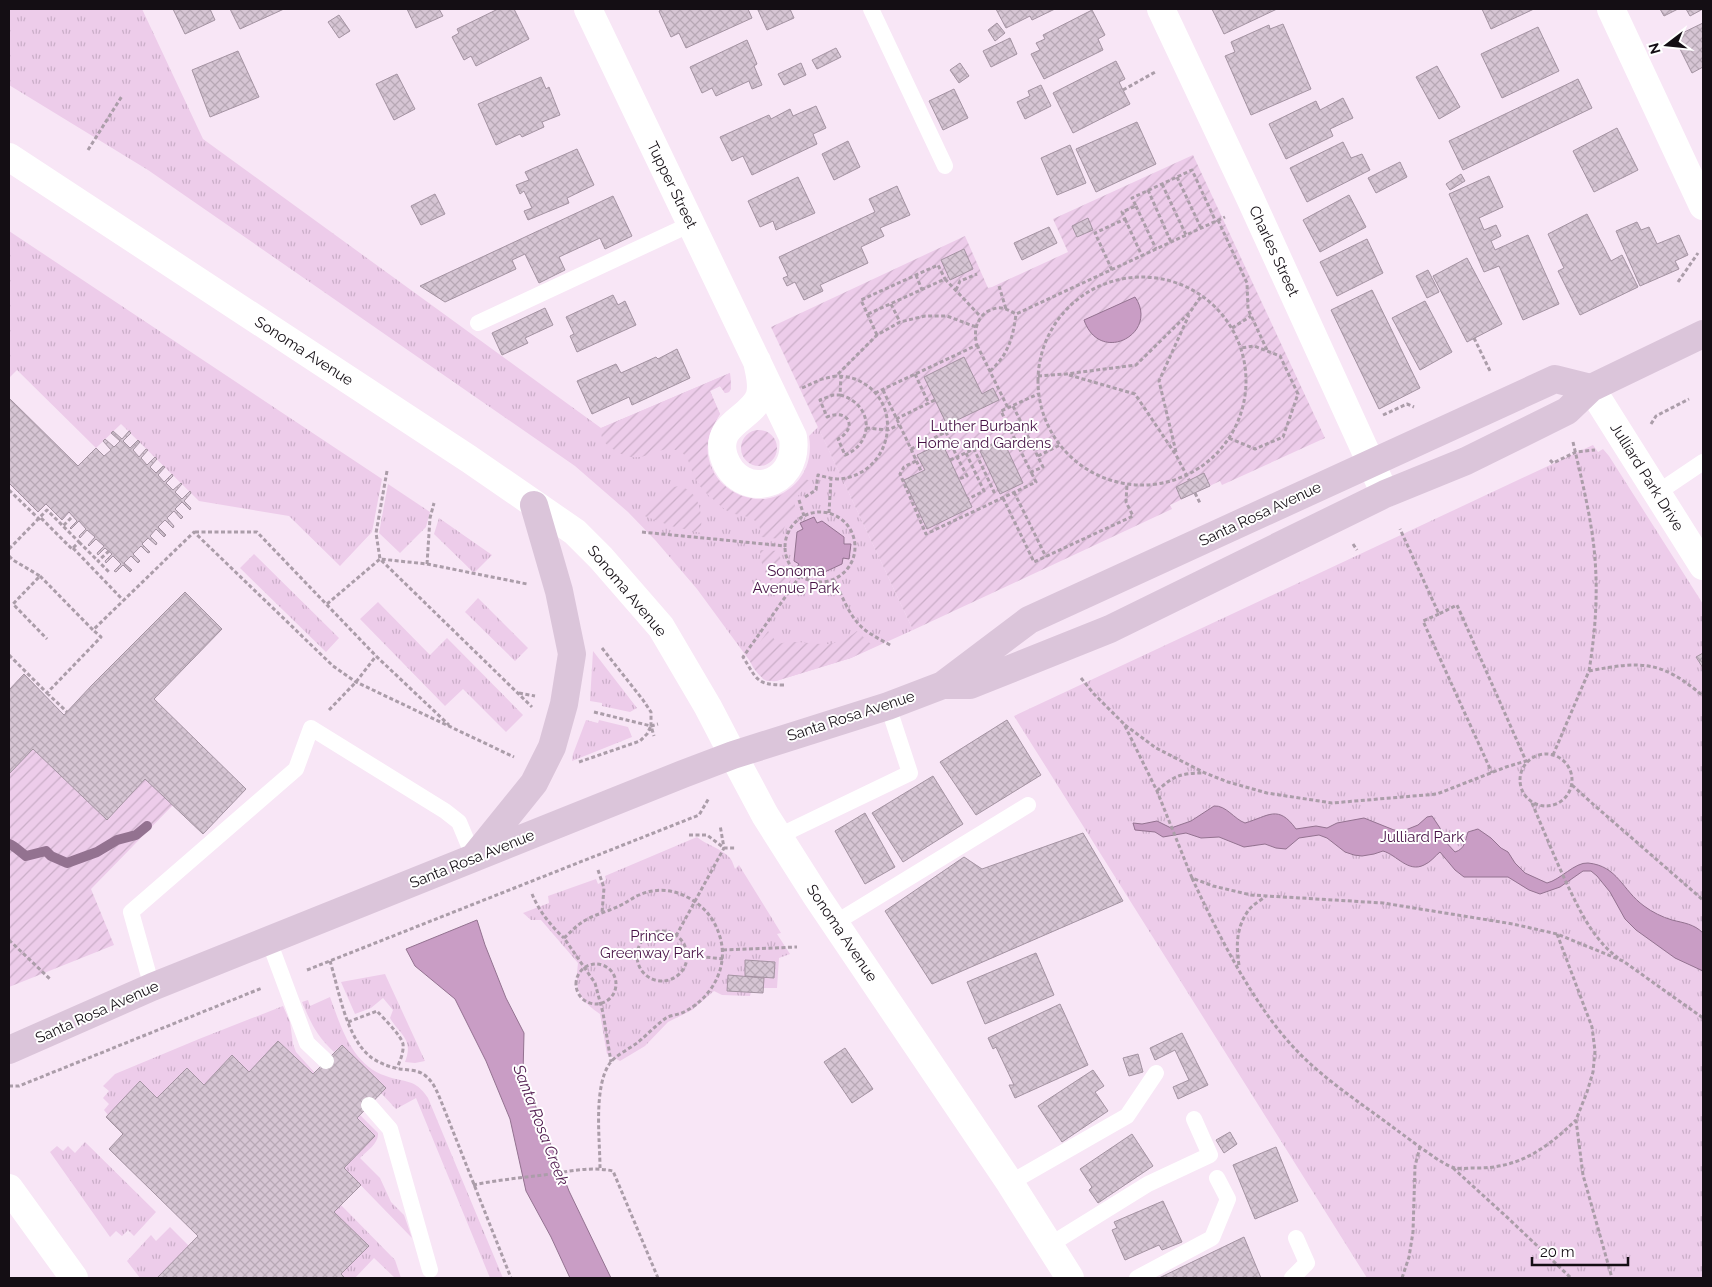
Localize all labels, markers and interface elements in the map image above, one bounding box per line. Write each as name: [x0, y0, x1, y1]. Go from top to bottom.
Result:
north arrow: [1642, 20, 1692, 70]
text: N: [1645, 41, 1664, 56]
street label: Tupper Street: [643, 139, 701, 231]
street label: Charles Street: [1245, 203, 1303, 299]
street label: Sonoma Avenue: [251, 313, 357, 390]
park label: Luther Burbank Home and Gardens: [917, 417, 1051, 452]
street label: Julliard Park Drive: [1606, 420, 1688, 535]
street label: Santa Rosa Avenue: [1196, 478, 1324, 550]
street label: Sonoma Avenue: [584, 542, 671, 640]
park label: Sonoma Avenue Park: [752, 562, 840, 597]
street label: Santa Rosa Avenue: [785, 687, 917, 745]
street label: Santa Rosa Avenue: [407, 826, 537, 892]
park label: Julliard Park: [1380, 828, 1464, 846]
street label: Sonoma Avenue: [803, 881, 881, 985]
park label: Prince Greenway Park: [600, 927, 704, 962]
street label: Santa Rosa Avenue: [33, 977, 162, 1047]
water label: Santa Rosa Creek: [509, 1061, 573, 1188]
scale bar: [1532, 1234, 1628, 1266]
text: 20 m: [1540, 1243, 1575, 1261]

